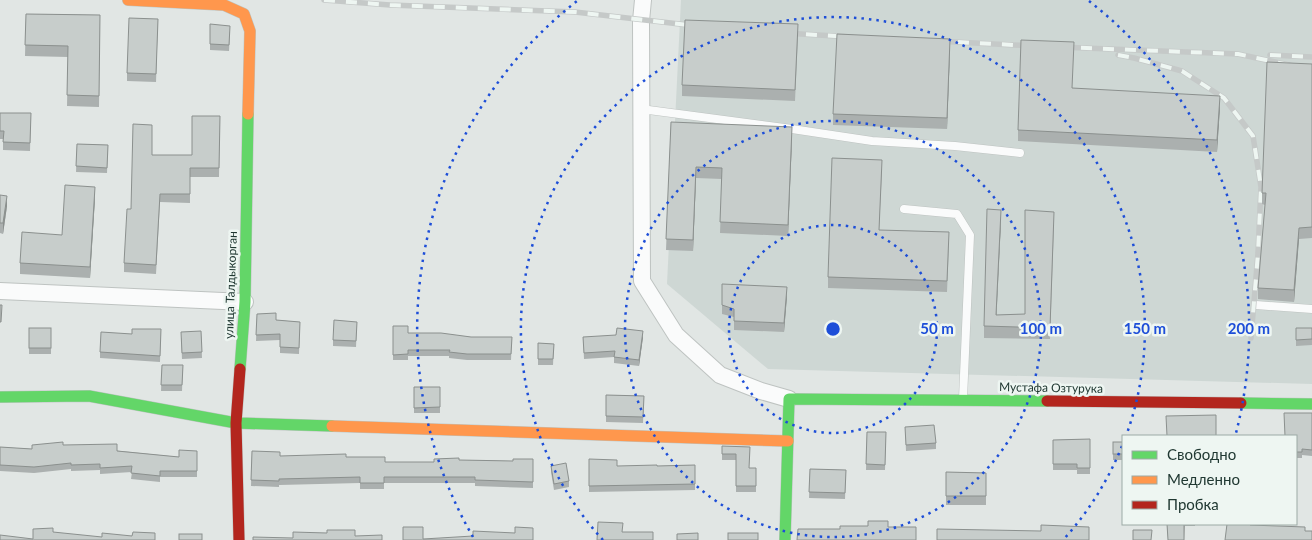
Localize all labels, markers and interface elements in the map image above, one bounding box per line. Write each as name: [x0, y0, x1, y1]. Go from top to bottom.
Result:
street label: улица Талдыкорган: [221, 231, 240, 339]
text: 50 m: [920, 319, 954, 337]
text: 100 m: [1020, 319, 1062, 337]
text: 150 m: [1124, 319, 1166, 337]
text: 200 m: [1228, 319, 1270, 337]
centre of rings: [824, 320, 842, 338]
street label: Мустафа Озтурука: [999, 379, 1103, 396]
legend: [1122, 435, 1297, 525]
text: Свободно: [1167, 445, 1236, 463]
text: Медленно: [1167, 470, 1240, 488]
text: Пробка: [1167, 495, 1219, 513]

